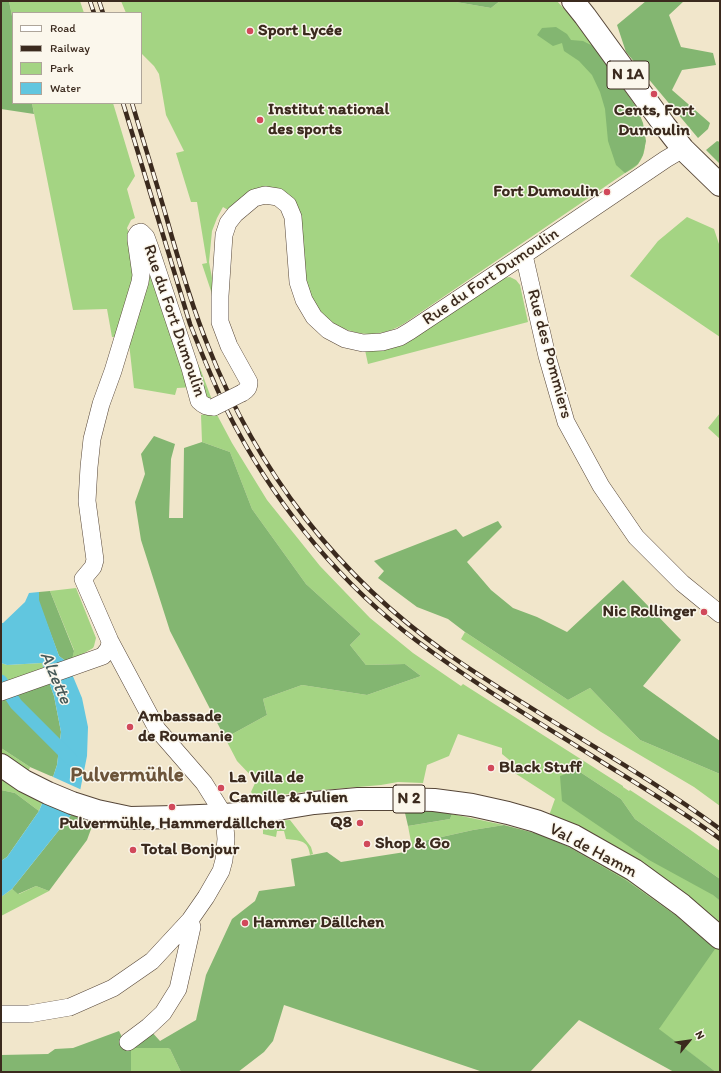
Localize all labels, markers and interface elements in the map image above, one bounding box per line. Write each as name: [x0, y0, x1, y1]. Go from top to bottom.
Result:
legend: [12, 12, 142, 104]
text: Road: [50, 21, 76, 35]
place label: Sport Lycée: [258, 21, 342, 41]
marker: Sport Lycée: [245, 26, 255, 36]
text: Railway: [50, 41, 90, 55]
text: Park: [50, 61, 74, 75]
road number: N 1A: [607, 61, 649, 89]
text: Water: [50, 81, 81, 95]
marker: Cents, Fort Dumoulin: [649, 89, 659, 99]
place label: Institut national des sports: [268, 100, 389, 140]
place label: Cents, Fort Dumoulin: [614, 101, 694, 141]
marker: Institut national des sports: [255, 115, 265, 125]
place label: Fort Dumoulin: [493, 182, 599, 202]
marker: Fort Dumoulin: [602, 187, 612, 197]
street label: Rue du Fort Dumoulin: [419, 224, 563, 330]
street label: Rue du Fort Dumoulin: [138, 242, 210, 400]
street label: Rue des Pommiers: [522, 287, 576, 421]
place label: Nic Rollinger: [603, 602, 696, 622]
marker: Nic Rollinger: [699, 607, 709, 617]
water label: Alzette: [34, 649, 76, 707]
place label: Ambassade de Roumanie: [138, 707, 232, 747]
marker: Ambassade de Roumanie: [125, 722, 135, 732]
place label: Black Stuff: [499, 758, 582, 778]
district label: Pulvermühle: [70, 763, 184, 789]
marker: Black Stuff: [486, 763, 496, 773]
place label: La Villa de Camille & Julien: [229, 768, 348, 808]
marker: La Villa de Camille & Julien: [216, 783, 226, 793]
road number: N 2: [393, 785, 425, 813]
marker: Pulvermühle, Hammerdällchen: [167, 802, 177, 812]
place label: Q8: [330, 813, 352, 833]
place label: Pulvermühle, Hammerdällchen: [59, 814, 285, 834]
marker: Q8: [355, 818, 365, 828]
street label: Val de Hamm: [546, 819, 640, 883]
place label: Shop & Go: [375, 834, 450, 854]
marker: Shop & Go: [362, 839, 372, 849]
place label: Total Bonjour: [141, 840, 239, 860]
marker: Total Bonjour: [128, 845, 138, 855]
place label: Hammer Dällchen: [253, 913, 384, 933]
marker: Hammer Dällchen: [240, 918, 250, 928]
north arrow: [669, 1021, 709, 1061]
text: N: [692, 1029, 707, 1041]

